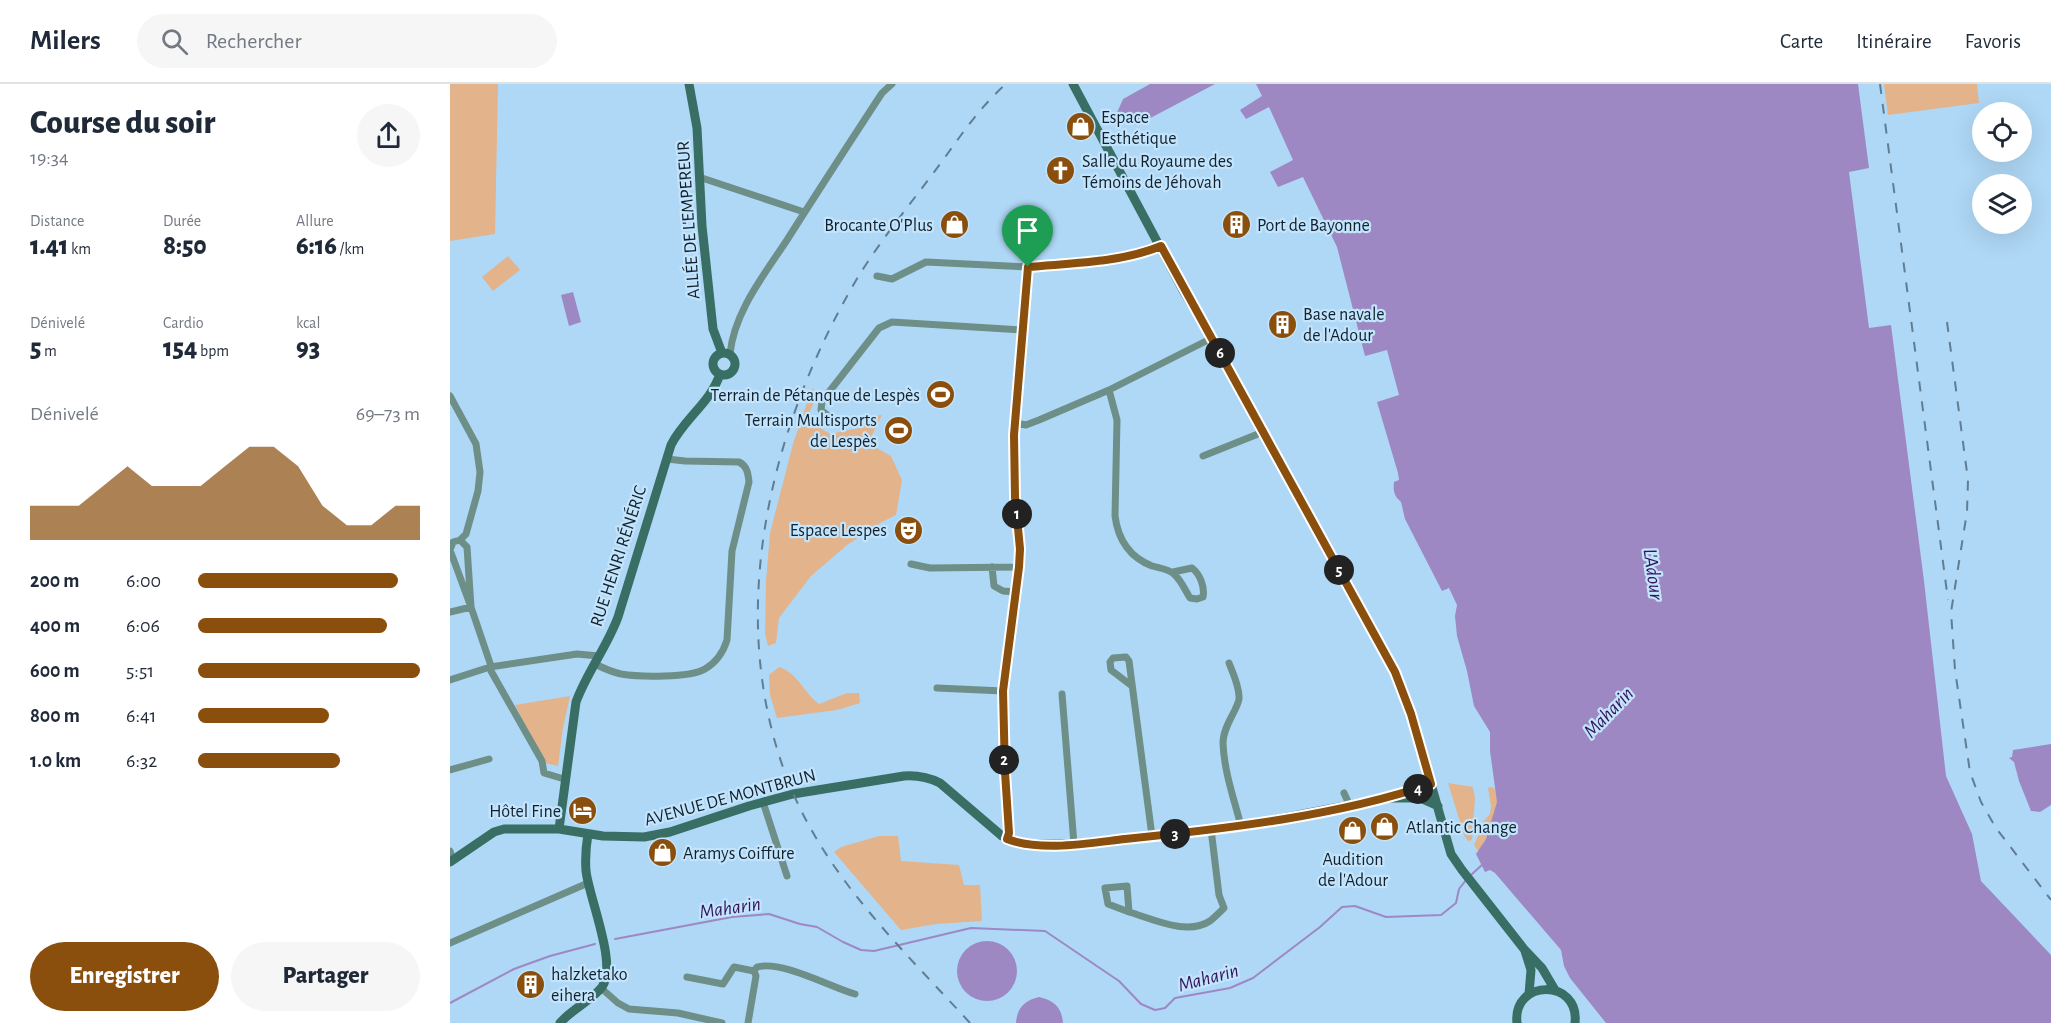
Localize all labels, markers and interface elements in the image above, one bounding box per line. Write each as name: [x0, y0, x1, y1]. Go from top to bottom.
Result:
search box: [137, 14, 557, 68]
icon: search: [158, 25, 191, 58]
text: Milers: [30, 27, 101, 55]
text: Rechercher: [206, 30, 302, 52]
text: Carte: [1780, 31, 1823, 52]
text: Itinéraire: [1856, 31, 1932, 52]
text: Favoris: [1965, 31, 2021, 52]
map controls: [1972, 102, 2032, 234]
button: locate: [1972, 102, 2032, 162]
button: share: [357, 104, 420, 167]
text: Course du soir: [30, 107, 215, 140]
place label: Espace Esthétique: [1101, 109, 1176, 148]
shop icon: Espace Esthétique: [1064, 111, 1096, 143]
street label: ALLÉE DE L'EMPEREUR: [671, 140, 704, 300]
text: 19:34: [30, 148, 69, 168]
place label: Salle du Royaume des Témoins de Jéhovah: [1082, 153, 1233, 192]
church icon: Salle du Royaume des Témoins de Jéhovah: [1045, 155, 1077, 187]
button: layers: [1972, 174, 2032, 234]
pin: [1002, 205, 1053, 267]
shop icon: Brocante O'Plus: [938, 209, 970, 241]
building icon: Port de Bayonne: [1220, 209, 1252, 241]
text: Distance: [30, 213, 84, 229]
text: Durée: [163, 213, 201, 229]
text: Allure: [296, 213, 334, 229]
icon: arrive: [1011, 214, 1044, 247]
place label: Brocante O'Plus: [824, 217, 933, 235]
place label: Port de Bayonne: [1257, 217, 1370, 235]
text: 1.41: [30, 233, 68, 259]
text: 8:50: [163, 233, 207, 259]
text: 6:16: [296, 233, 337, 259]
text: km: [68, 241, 91, 257]
text: /km: [337, 241, 364, 257]
place label: Base navale de l'Adour: [1303, 306, 1385, 345]
building icon: Base navale de l'Adour: [1266, 308, 1298, 340]
text: Dénivelé: [30, 315, 85, 331]
text: Cardio: [163, 315, 204, 331]
text: kcal: [296, 315, 320, 331]
text: 5: [30, 335, 41, 361]
text: 154: [163, 335, 197, 361]
text: 93: [296, 335, 320, 361]
pin: 6: [1205, 338, 1235, 368]
text: m: [41, 343, 57, 359]
text: bpm: [197, 343, 229, 359]
text: 6: [1216, 345, 1224, 361]
sports icon: Terrain de Pétanque de Lespès: [925, 379, 957, 411]
place label: Terrain de Pétanque de Lespès: [711, 387, 920, 405]
text: Dénivelé: [30, 404, 99, 424]
text: 69–73 m: [356, 404, 420, 424]
place label: Terrain Multisports de Lespès: [744, 412, 877, 451]
sports icon: Terrain Multisports de Lespès: [882, 414, 914, 446]
street label: RUE HENRI RÉNÉRIC: [585, 483, 650, 629]
pin: 1: [1002, 499, 1032, 529]
text: 1: [1014, 506, 1020, 522]
theatre icon: Espace Lespes: [892, 514, 924, 546]
place label: Espace Lespes: [790, 522, 887, 540]
water label: L'Adour: [1640, 547, 1667, 602]
pin: 5: [1324, 555, 1354, 585]
text: 5: [1336, 562, 1342, 578]
text: 200 m: [30, 571, 79, 591]
text: 6:00: [126, 571, 161, 591]
text: 400 m: [30, 616, 80, 636]
text: 6:06: [126, 616, 160, 636]
text: 600 m: [30, 661, 80, 681]
text: 5:51: [126, 661, 154, 681]
water label: Maharin: [1580, 684, 1637, 742]
text: 800 m: [30, 706, 80, 726]
text: 6:41: [126, 706, 156, 726]
pin: 2: [989, 745, 1019, 775]
text: 1.0 km: [30, 751, 81, 771]
text: 6:32: [126, 751, 157, 771]
text: 2: [1000, 752, 1008, 768]
street label: AVENUE DE MONTBRUN: [643, 766, 818, 830]
pin: 4: [1403, 774, 1433, 804]
text: 4: [1414, 781, 1422, 797]
hotel icon: Hôtel Fine: [566, 795, 598, 827]
place label: Hôtel Fine: [489, 803, 561, 821]
shop icon: Atlantic Change: [1369, 811, 1401, 843]
shop icon: Audition de l'Adour: [1337, 814, 1369, 846]
pin: 3: [1160, 819, 1190, 849]
place label: Atlantic Change: [1406, 819, 1517, 837]
text: 3: [1172, 826, 1178, 842]
shop icon: Aramys Coiffure: [646, 837, 678, 869]
place label: Aramys Coiffure: [683, 845, 795, 863]
place label: Audition de l'Adour: [1318, 851, 1388, 890]
water label: Maharin: [698, 894, 762, 922]
button: Enregistrer: [30, 942, 219, 1011]
button: Partager: [231, 942, 420, 1011]
water label: Maharin: [1176, 960, 1241, 996]
place label: halzketako eihera: [551, 966, 628, 1005]
building icon: halzketako eihera: [514, 968, 546, 1000]

